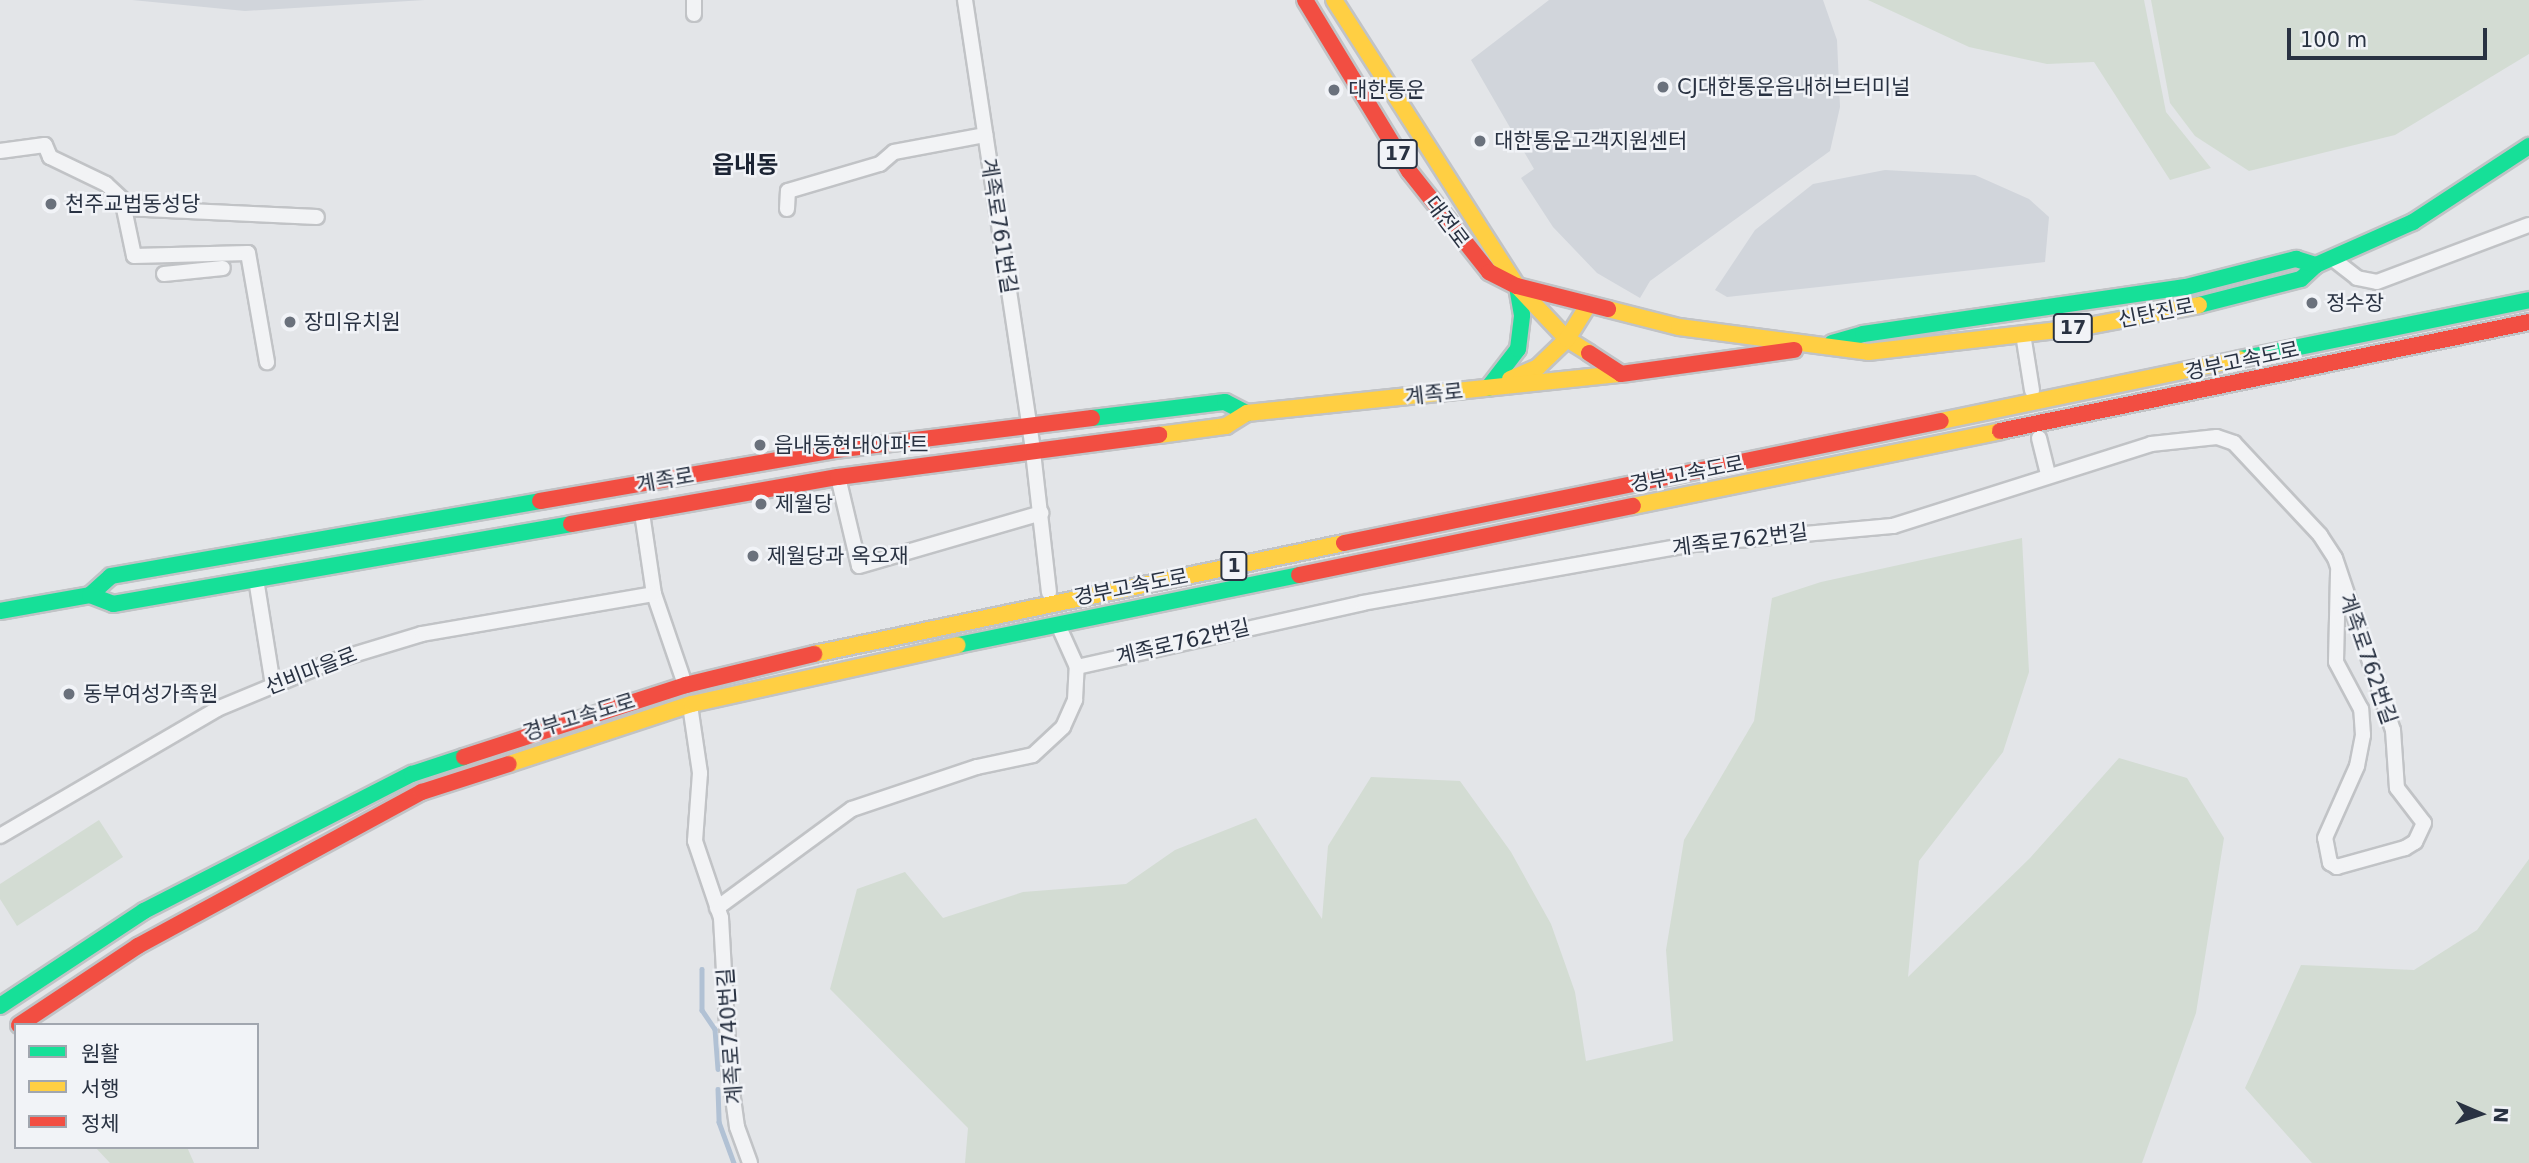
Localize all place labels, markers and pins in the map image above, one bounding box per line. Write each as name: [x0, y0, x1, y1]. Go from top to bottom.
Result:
place label: CJ대한통운읍내허브터미널: [1677, 74, 1910, 100]
place label: 대한통운: [1348, 77, 1425, 103]
marker: CJ대한통운읍내허브터미널: [1655, 79, 1671, 95]
marker: 대한통운: [1326, 82, 1342, 98]
place label: 대한통운고객지원센터: [1494, 128, 1687, 154]
marker: 대한통운고객지원센터: [1472, 133, 1488, 149]
place label: 천주교법동성당: [65, 191, 200, 217]
marker: 천주교법동성당: [43, 196, 59, 212]
place label: 정수장: [2326, 290, 2384, 316]
marker: 정수장: [2304, 295, 2320, 311]
place label: 장미유치원: [304, 309, 401, 335]
marker: 장미유치원: [282, 314, 298, 330]
place label: 읍내동현대아파트: [774, 432, 929, 458]
marker: 읍내동현대아파트: [752, 437, 768, 453]
place label: 제월당: [775, 491, 833, 517]
marker: 제월당: [753, 496, 769, 512]
place label: 제월당과 옥오재: [767, 543, 909, 569]
marker: 제월당과 옥오재: [745, 548, 761, 564]
place label: 동부여성가족원: [83, 681, 218, 707]
marker: 동부여성가족원: [61, 686, 77, 702]

